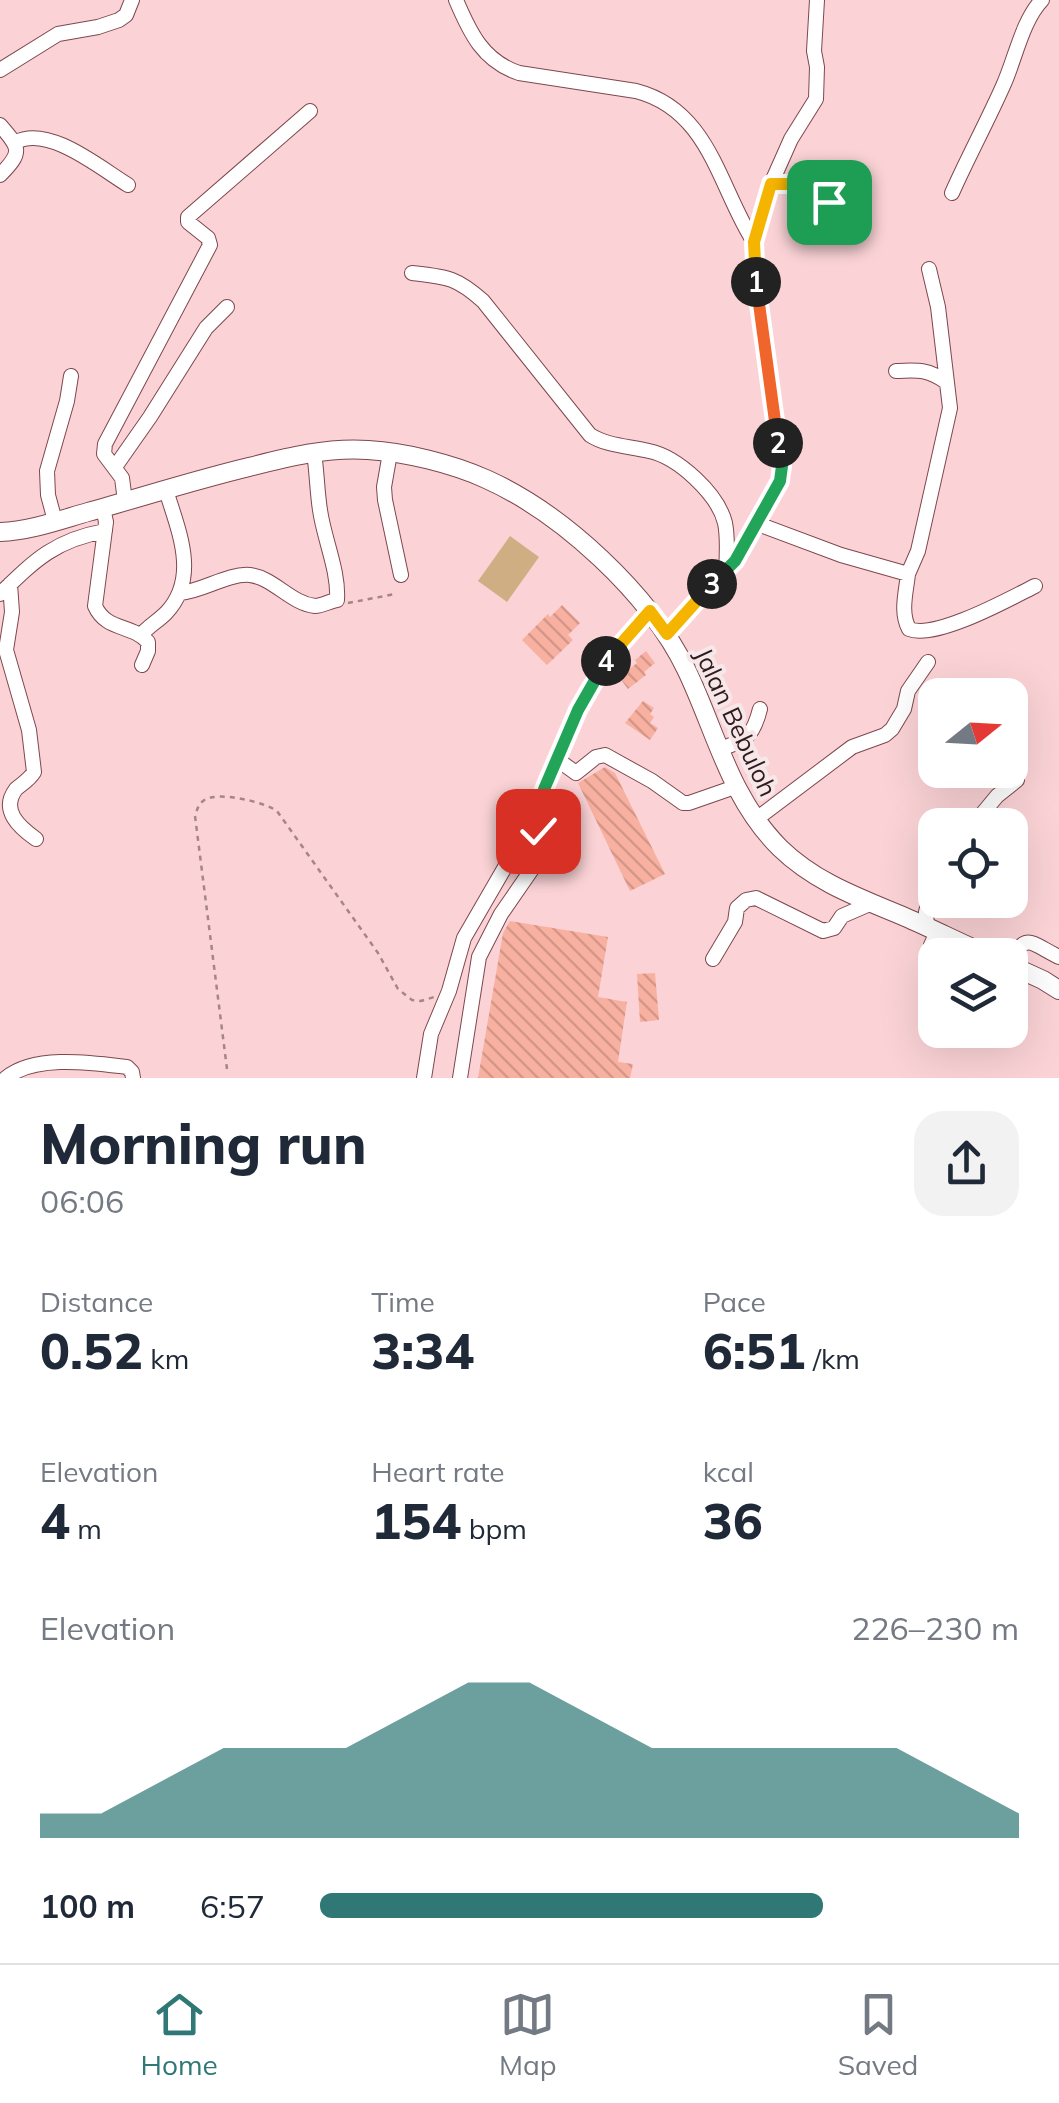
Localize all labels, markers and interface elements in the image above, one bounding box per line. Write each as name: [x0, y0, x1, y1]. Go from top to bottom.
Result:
pin: [787, 160, 872, 245]
icon: arrive: [802, 175, 857, 230]
pin: 1: [731, 257, 781, 307]
text: 1: [748, 264, 764, 299]
pin: 2: [753, 418, 803, 468]
text: 2: [770, 425, 786, 460]
pin: 3: [687, 559, 737, 609]
text: 3: [704, 566, 720, 601]
pin: 4: [581, 636, 631, 686]
text: 4: [598, 643, 614, 678]
street label: Jalan Bebuloh: [689, 643, 784, 801]
north arrow: [918, 678, 1028, 788]
map controls: [918, 678, 1028, 1048]
pin: [496, 789, 581, 874]
icon: check: [511, 804, 566, 859]
button: locate: [918, 808, 1028, 918]
button: layers: [918, 938, 1028, 1048]
text: Morning run: [40, 1109, 367, 1178]
button: share: [914, 1111, 1019, 1216]
text: 06:06: [40, 1181, 124, 1221]
text: Distance: [40, 1284, 153, 1319]
text: Time: [371, 1284, 435, 1319]
text: Pace: [703, 1284, 766, 1319]
text: 0.52: [40, 1319, 143, 1382]
text: 3:34: [371, 1319, 474, 1382]
text: 6:51: [703, 1319, 806, 1382]
text: km: [143, 1341, 189, 1376]
text: /km: [806, 1341, 860, 1376]
text: Elevation: [40, 1454, 158, 1489]
text: Heart rate: [371, 1454, 505, 1489]
text: kcal: [703, 1454, 754, 1489]
text: 4: [40, 1489, 70, 1552]
text: 154: [371, 1489, 461, 1552]
text: 36: [703, 1489, 763, 1552]
text: m: [70, 1511, 102, 1546]
text: bpm: [461, 1511, 527, 1546]
text: Elevation: [40, 1608, 175, 1648]
text: 226–230 m: [851, 1608, 1019, 1648]
text: 100 m: [40, 1886, 135, 1926]
text: 6:57: [200, 1886, 265, 1926]
tab: Home: [141, 1987, 218, 2082]
tab: Map: [499, 1987, 557, 2082]
tab: Saved: [838, 1987, 918, 2082]

